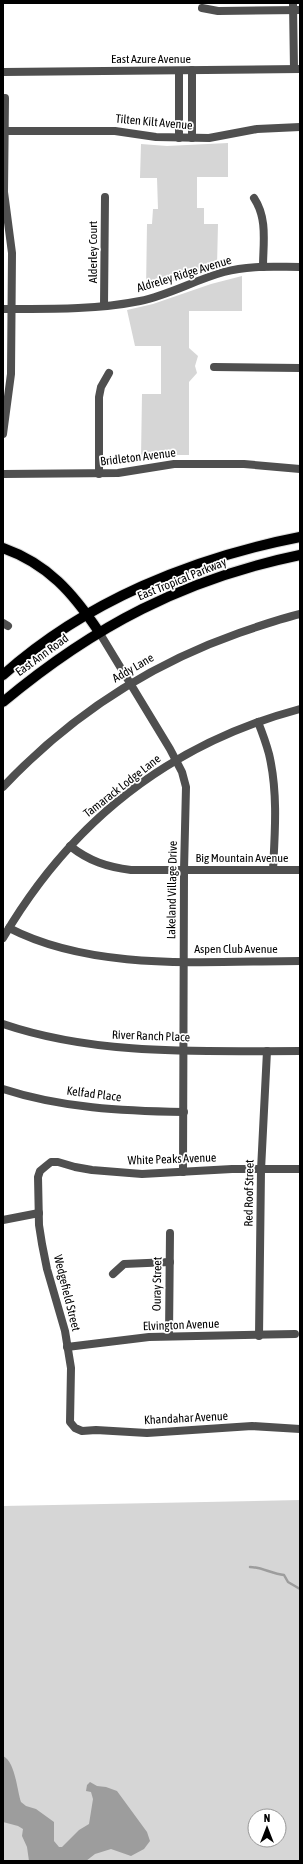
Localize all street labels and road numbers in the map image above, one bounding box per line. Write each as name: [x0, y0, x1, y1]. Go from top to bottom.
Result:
street label: East Azure Avenue: [111, 52, 191, 66]
street label: Tilten Kilt Avenue: [115, 112, 193, 132]
street label: Alderley Court: [86, 220, 100, 283]
street label: Aldreley Ridge Avenue: [135, 253, 233, 295]
street label: Bridleton Avenue: [100, 445, 176, 469]
street label: East Tropical Parkway: [135, 555, 229, 603]
street label: East Ann Road: [13, 631, 71, 679]
street label: Addy Lane: [110, 651, 156, 685]
street label: Tamarack Lodge Lane: [81, 752, 163, 820]
street label: Lakeland Village Drive: [164, 841, 180, 939]
street label: Big Mountain Avenue: [195, 851, 289, 865]
street label: Aspen Club Avenue: [194, 942, 278, 956]
street label: River Ranch Place: [112, 1028, 190, 1044]
street label: Kelfad Place: [66, 1084, 122, 1104]
street label: White Peaks Avenue: [127, 1150, 217, 1168]
street label: Red Roof Street: [241, 1159, 257, 1227]
street label: Wedgefield Street: [51, 1253, 83, 1333]
street label: Ouray Street: [150, 1256, 164, 1311]
street label: Elvington Avenue: [143, 1317, 219, 1333]
street label: Khandahar Avenue: [144, 1409, 228, 1427]

